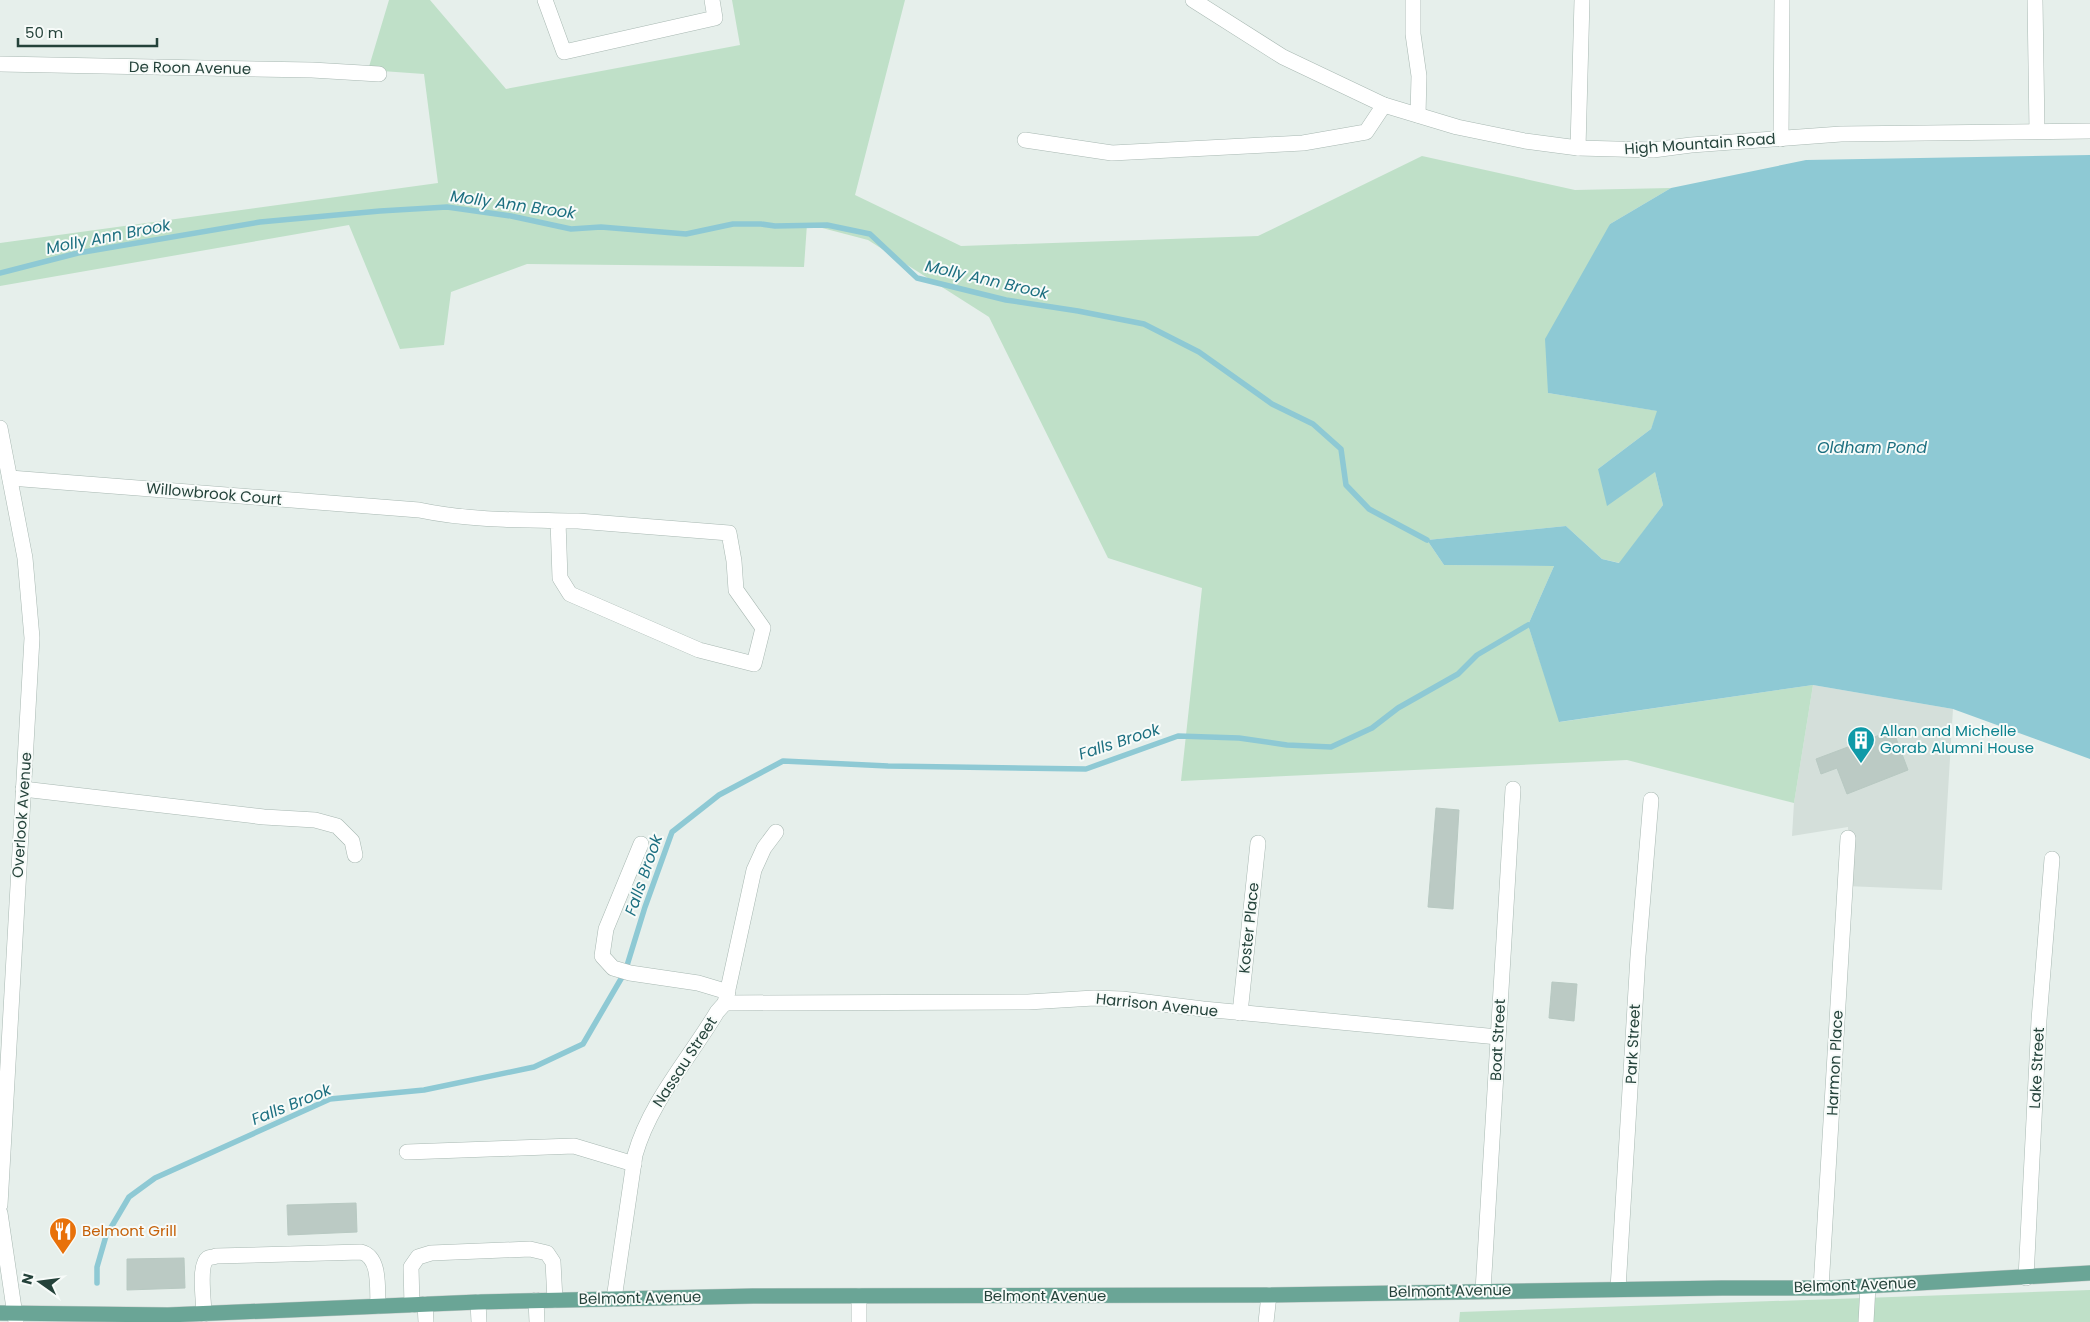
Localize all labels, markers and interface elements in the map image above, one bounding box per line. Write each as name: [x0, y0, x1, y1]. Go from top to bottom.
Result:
scale bar: [18, 15, 156, 47]
text: 50 m: [25, 22, 63, 43]
street label: De Roon Avenue: [129, 56, 251, 79]
street label: High Mountain Road: [1624, 128, 1776, 159]
water label: Molly Ann Brook: [449, 184, 578, 225]
water label: Molly Ann Brook: [44, 213, 173, 260]
water label: Molly Ann Brook: [923, 254, 1052, 305]
water label: Oldham Pond: [1817, 436, 1927, 459]
street label: Willowbrook Court: [145, 477, 283, 510]
water label: Falls Brook: [1075, 717, 1164, 765]
place label: Allan and Michelle Gorab Alumni House: [1880, 720, 2034, 758]
building icon: Allan and Michelle Gorab Alumni House: [1846, 725, 1876, 764]
street label: Overlook Avenue: [7, 751, 36, 879]
water label: Falls Brook: [619, 831, 668, 919]
street label: Koster Place: [1233, 881, 1264, 975]
street label: Harrison Avenue: [1095, 988, 1219, 1021]
street label: Boat Street: [1485, 998, 1510, 1082]
street label: Park Street: [1620, 1003, 1645, 1085]
street label: Harmon Place: [1821, 1010, 1848, 1116]
street label: Nassau Street: [647, 1012, 722, 1111]
street label: Lake Street: [2024, 1027, 2049, 1109]
water label: Falls Brook: [248, 1078, 335, 1131]
restaurant icon: Belmont Grill: [48, 1216, 78, 1255]
place label: Belmont Grill: [82, 1220, 177, 1241]
north arrow: [15, 1257, 65, 1307]
text: N: [16, 1271, 38, 1286]
street label: Belmont Avenue: [1793, 1272, 1917, 1297]
street label: Belmont Avenue: [1388, 1279, 1511, 1302]
street label: Belmont Avenue: [984, 1285, 1106, 1306]
street label: Belmont Avenue: [578, 1286, 701, 1309]

